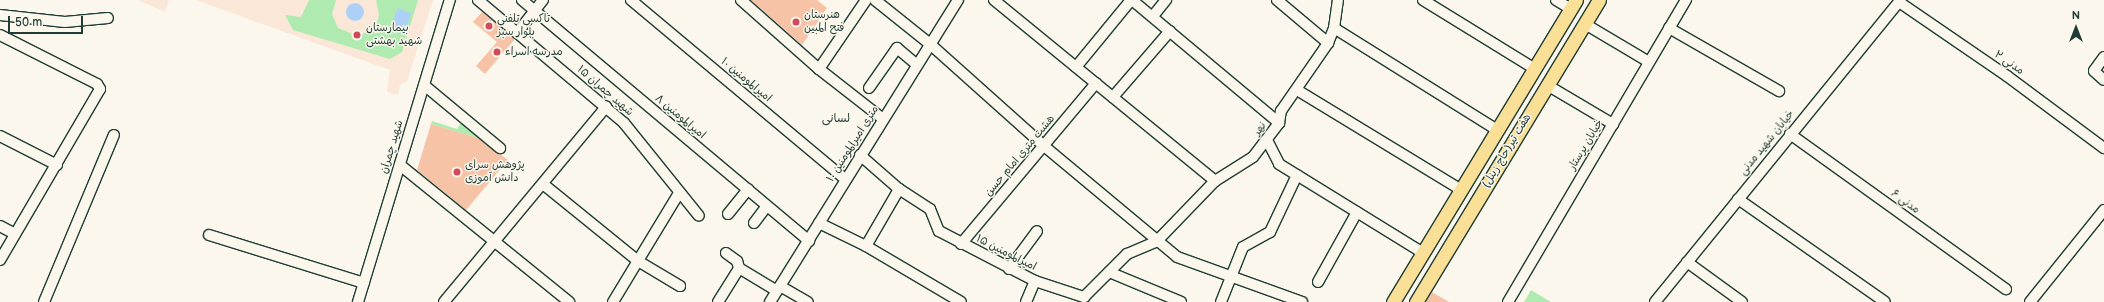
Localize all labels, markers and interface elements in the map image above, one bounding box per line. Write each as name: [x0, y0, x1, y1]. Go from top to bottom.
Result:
scale bar: [10, 8, 85, 34]
north arrow: [2056, 8, 2096, 48]
place label: هنرستان فتح المبین: [804, 9, 844, 35]
text: N: [2072, 9, 2080, 22]
place label: تاکسی تلفنی بلوار سبز: [497, 13, 550, 39]
text: 50 m: [15, 15, 42, 30]
marker: هنرستان فتح المبین: [791, 17, 801, 27]
marker: تاکسی تلفنی بلوار سبز: [484, 21, 494, 31]
place label: بیمارستان شهید بهشتی: [366, 22, 422, 48]
marker: بیمارستان شهید بهشتی: [351, 29, 363, 41]
place label: مدرسه اسراء: [505, 45, 563, 59]
marker: مدرسه اسراء: [492, 47, 502, 57]
street label: مدنی ۲: [1992, 48, 2026, 78]
street label: امیرالمومنین ۱۰: [718, 55, 774, 105]
street label: شهید چمران ۱۵: [574, 63, 636, 119]
street label: امیرالمومنین ۸: [652, 92, 708, 142]
street label: ۱۰ متری امیرالمومنین: [824, 103, 882, 185]
street label: خیابان شهید مدنی: [1737, 108, 1797, 178]
district label: لسانی: [822, 112, 850, 126]
street label: هفت تیر(حاج زینل): [1480, 112, 1534, 190]
street label: هشت متری امام حسن: [982, 113, 1058, 199]
street label: خیابان پرستار: [1566, 117, 1606, 173]
street label: شهید چمران: [378, 119, 406, 175]
street label: نهر: [1251, 120, 1269, 138]
place label: پژوهش سرای دانش آموزی: [465, 159, 525, 185]
marker: پژوهش سرای دانش آموزی: [452, 167, 462, 177]
street label: مدنی ۶: [1888, 187, 1922, 217]
street label: امیرالمومنین ۱۵: [974, 232, 1038, 274]

